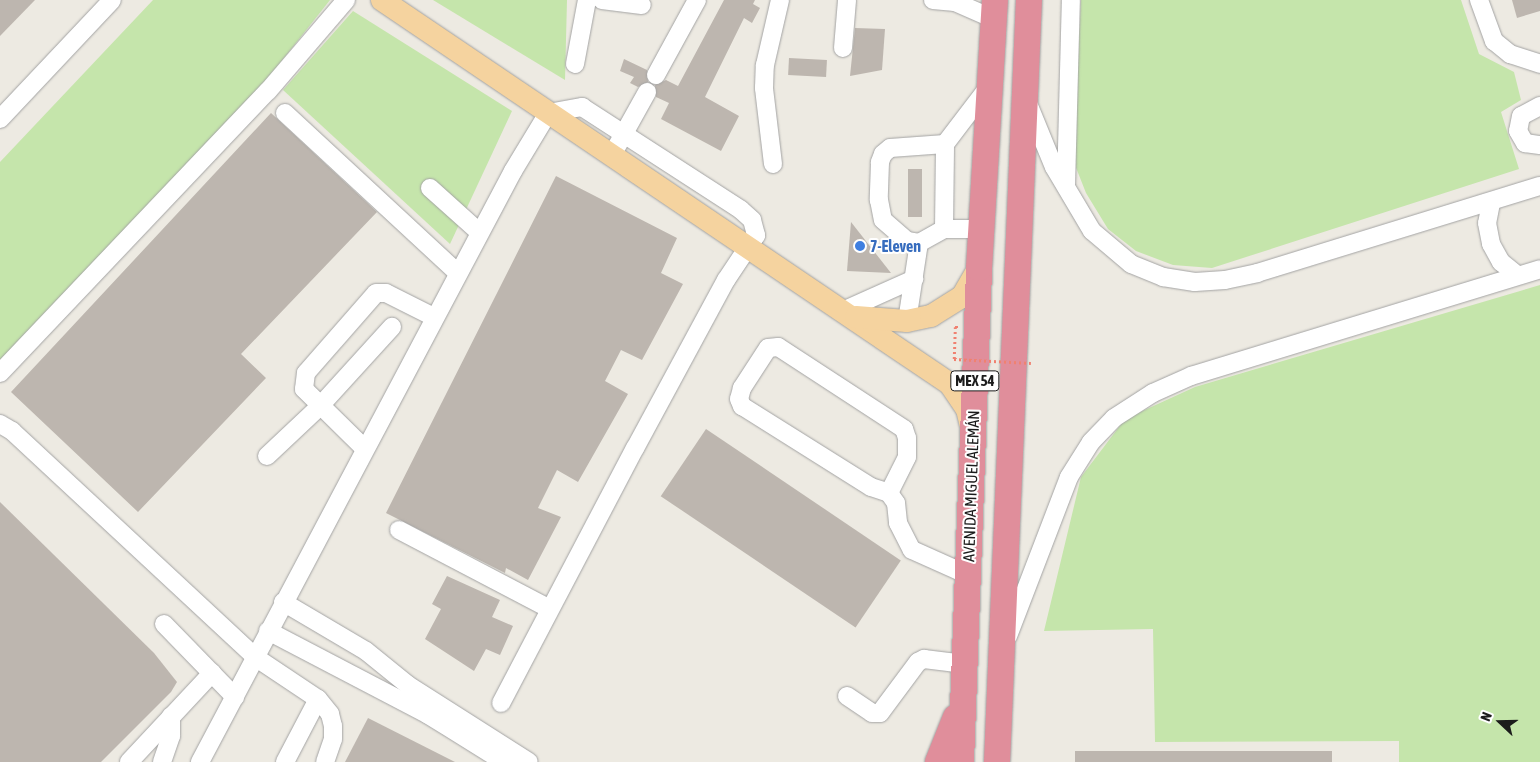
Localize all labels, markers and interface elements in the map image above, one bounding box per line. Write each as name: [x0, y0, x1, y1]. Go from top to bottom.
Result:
place label: 7-Eleven: [870, 236, 921, 256]
marker: 7-Eleven: [854, 240, 866, 252]
road number: MEX 54: [950, 368, 1000, 394]
street label: AVENIDA MIGUEL ALEMÁN: [959, 410, 983, 562]
north arrow: [1475, 697, 1525, 747]
text: N: [1477, 710, 1495, 723]

